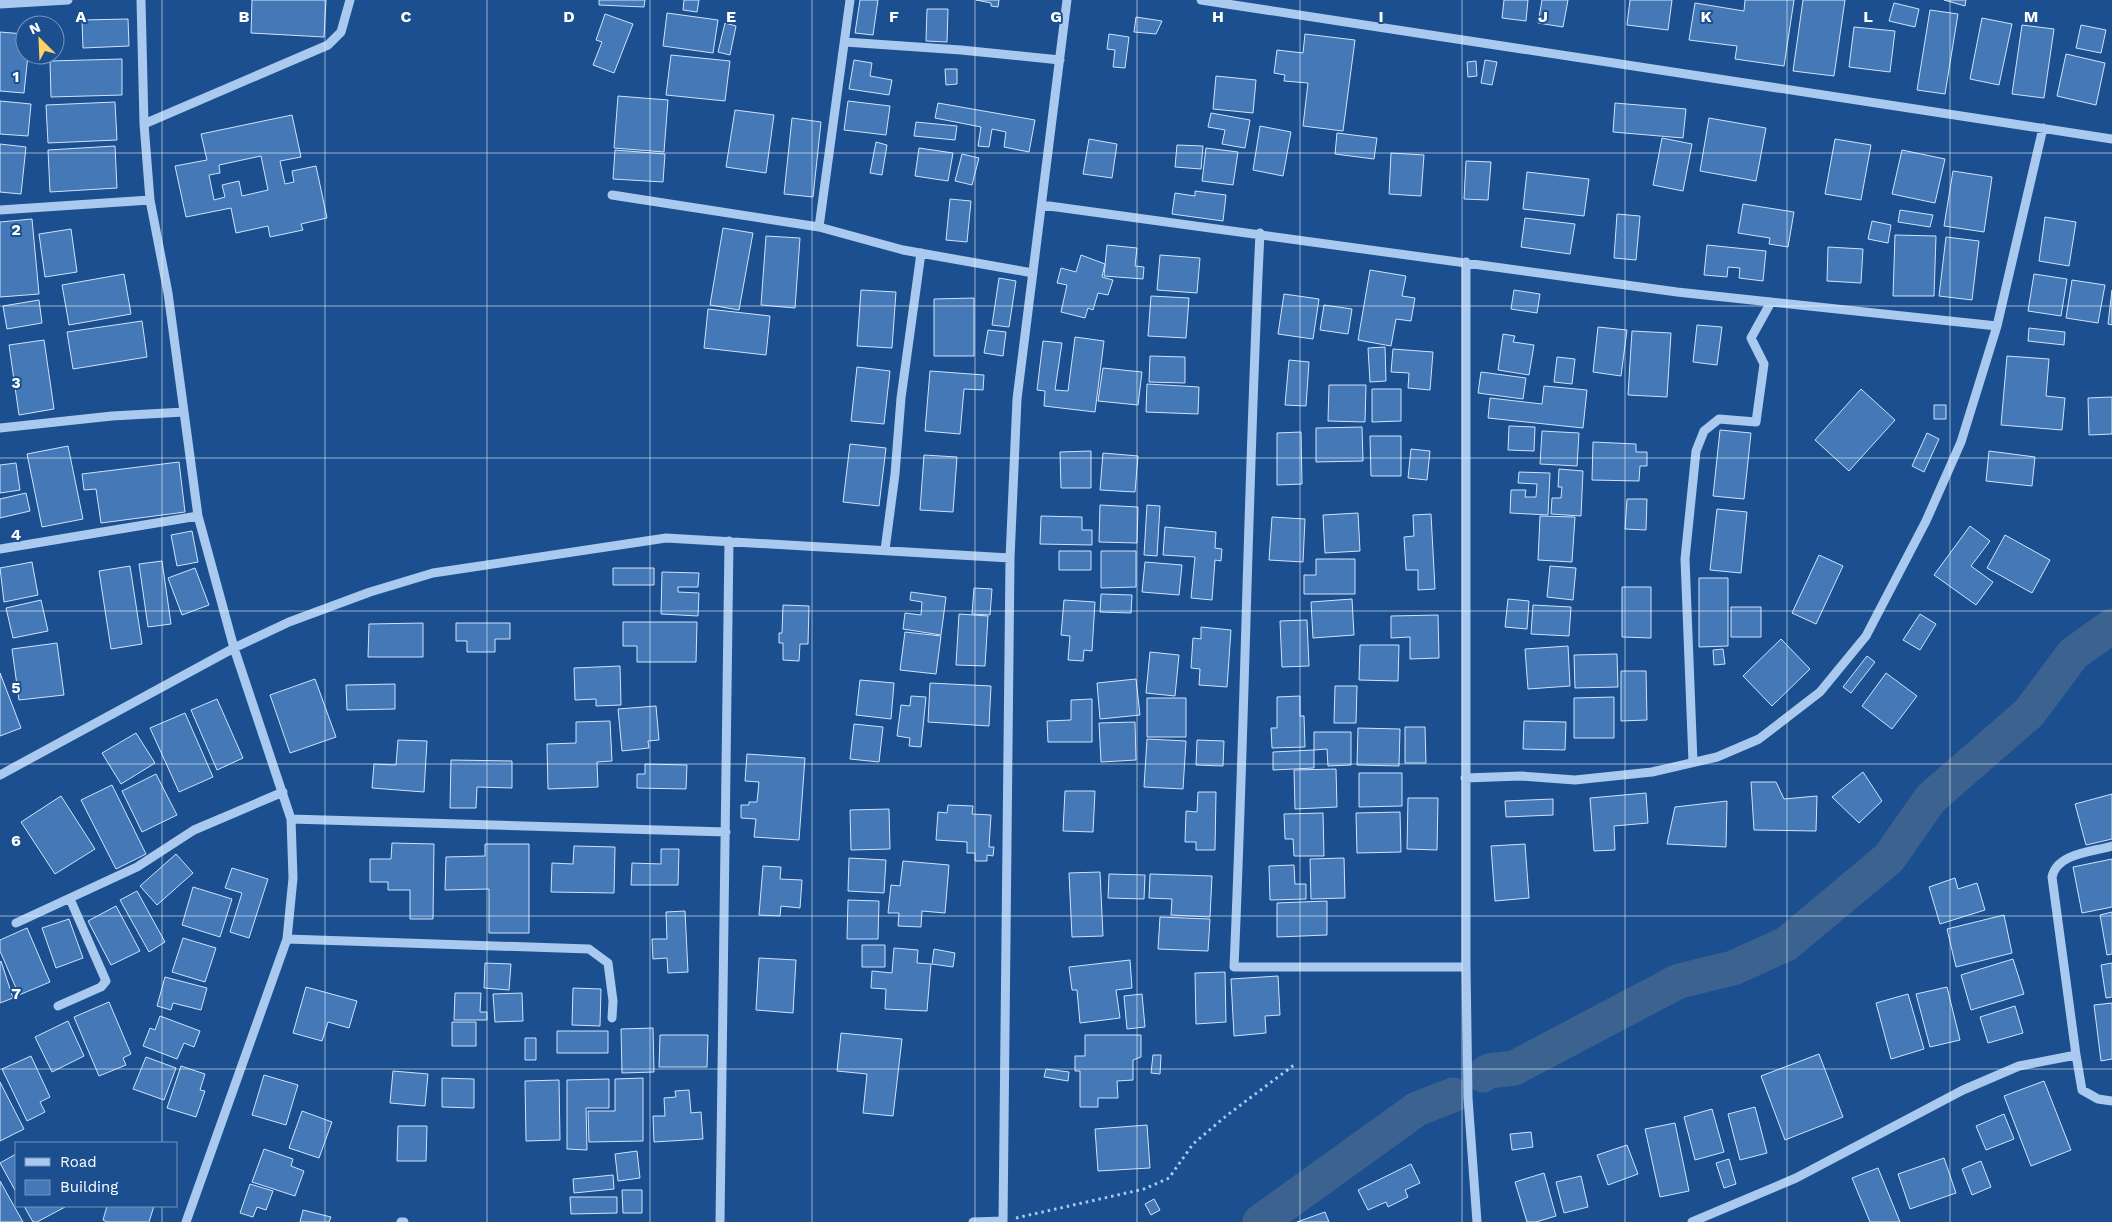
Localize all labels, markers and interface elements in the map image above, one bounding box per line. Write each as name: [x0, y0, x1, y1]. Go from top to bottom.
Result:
text: A: [76, 7, 87, 26]
text: B: [239, 7, 250, 26]
text: C: [401, 7, 412, 26]
text: D: [563, 7, 575, 26]
text: E: [726, 7, 736, 26]
text: F: [889, 7, 899, 26]
text: G: [1050, 7, 1062, 26]
text: H: [1212, 7, 1224, 26]
text: I: [1378, 7, 1384, 26]
text: J: [1538, 7, 1548, 26]
text: K: [1700, 7, 1712, 26]
text: L: [1863, 7, 1873, 26]
text: M: [2024, 7, 2038, 26]
north arrow: [15, 15, 65, 65]
text: N: [27, 19, 43, 38]
text: 1: [13, 67, 19, 86]
text: 2: [11, 220, 21, 239]
text: 3: [11, 373, 21, 392]
text: 4: [11, 525, 21, 544]
text: 5: [11, 678, 21, 697]
text: 6: [11, 831, 21, 850]
text: 7: [11, 984, 21, 1003]
legend: [15, 1142, 178, 1207]
text: Road: [60, 1153, 97, 1171]
text: Building: [60, 1178, 118, 1196]

